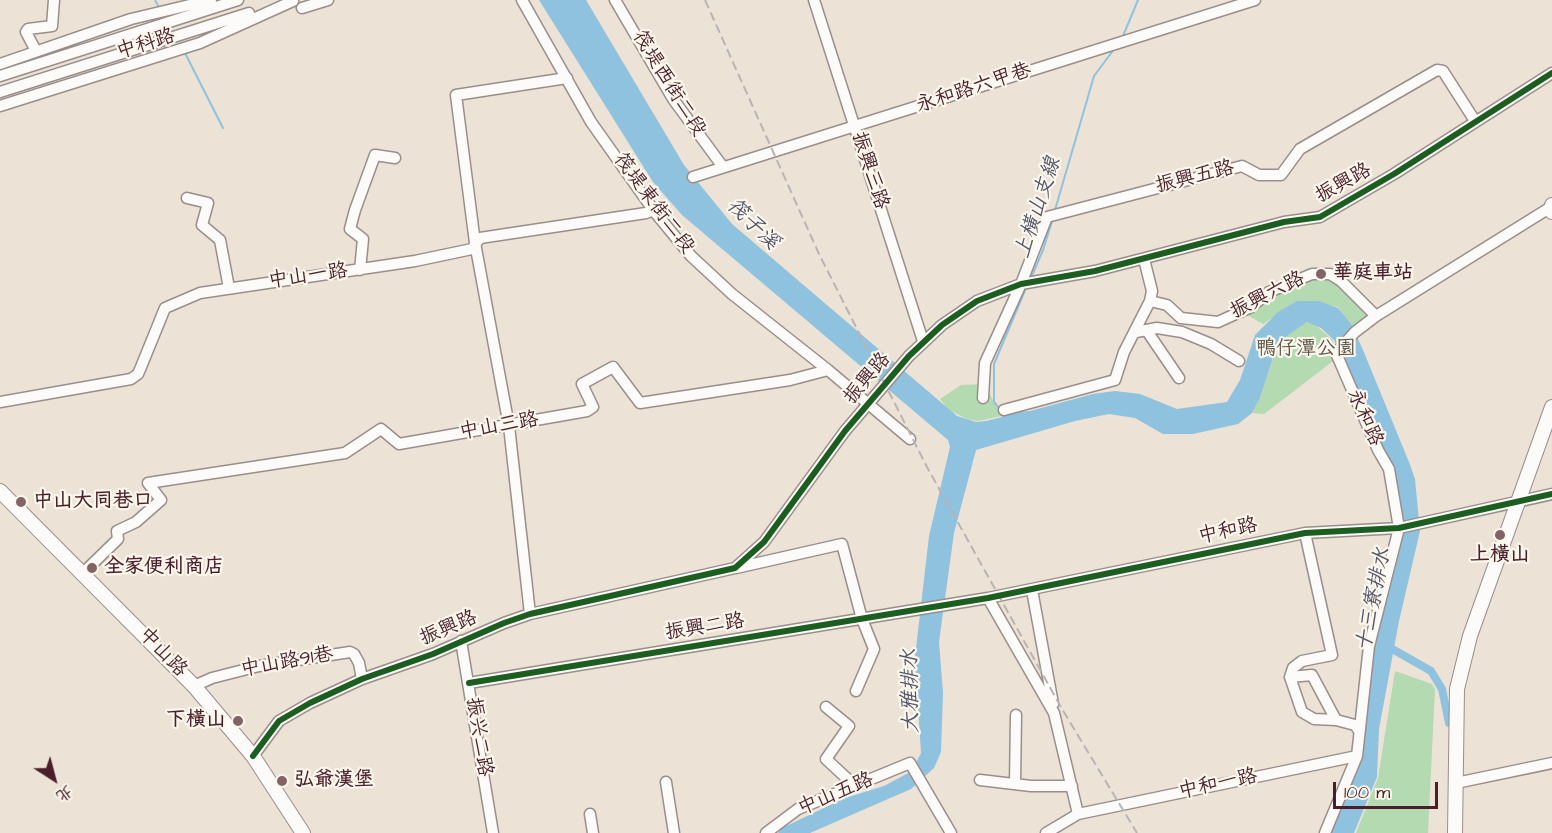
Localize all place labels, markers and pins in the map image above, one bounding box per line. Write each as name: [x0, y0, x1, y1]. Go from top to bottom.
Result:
place label: 華庭車站: [1333, 262, 1413, 286]
marker: 華庭車站: [1314, 267, 1328, 281]
place label: 中山大同巷口: [33, 490, 153, 514]
marker: 中山大同巷口: [14, 495, 28, 509]
marker: 上橫山: [1493, 528, 1507, 542]
place label: 上橫山: [1470, 544, 1530, 568]
place label: 全家便利商店: [104, 556, 224, 580]
marker: 全家便利商店: [85, 561, 99, 575]
place label: 下橫山: [166, 709, 226, 733]
marker: 下橫山: [231, 714, 245, 728]
place label: 弘爺漢堡: [294, 769, 374, 793]
marker: 弘爺漢堡: [275, 774, 289, 788]

